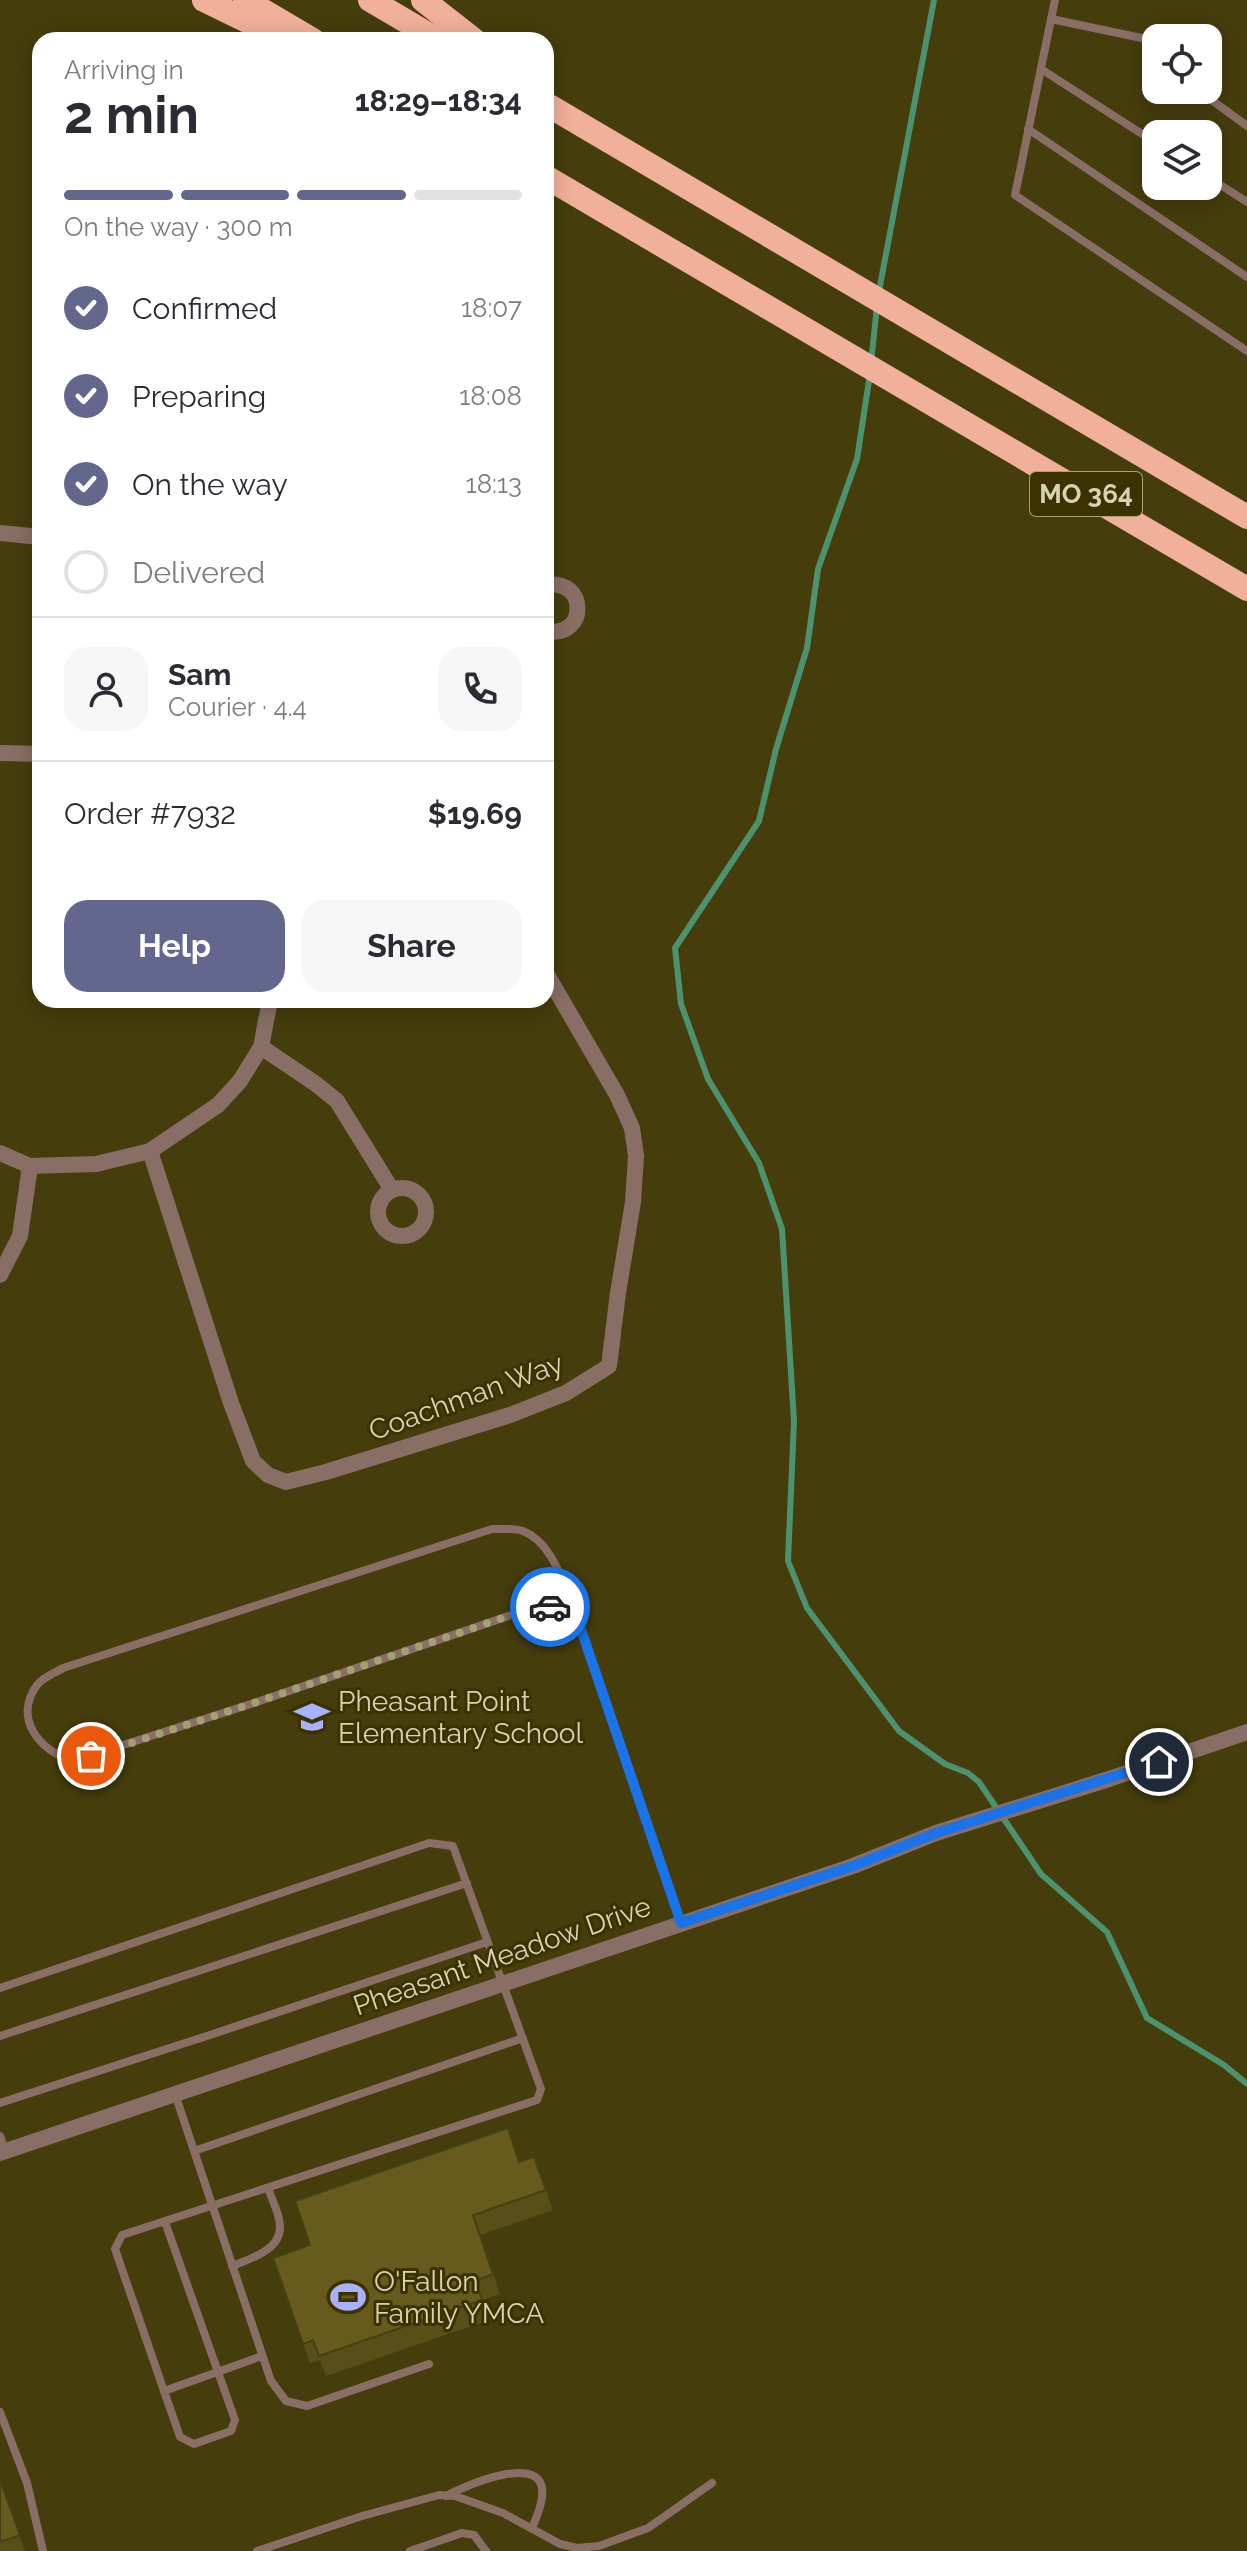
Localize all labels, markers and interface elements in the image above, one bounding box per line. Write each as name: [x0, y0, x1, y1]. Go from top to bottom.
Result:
map controls: [1142, 24, 1222, 200]
button: locate: [1142, 24, 1222, 104]
text: Arriving in: [64, 55, 184, 85]
text: 18:29–18:34: [355, 83, 522, 118]
text: 2 min: [64, 84, 199, 145]
button: layers: [1142, 120, 1222, 200]
text: On the way · 300 m: [64, 212, 293, 242]
icon: check: [64, 286, 108, 330]
text: Confirmed: [132, 291, 277, 326]
text: 18:07: [461, 293, 522, 323]
icon: check: [64, 374, 108, 418]
text: Preparing: [132, 379, 266, 414]
text: 18:08: [459, 381, 522, 411]
icon: check: [64, 462, 108, 506]
text: On the way: [132, 467, 288, 502]
text: 18:13: [466, 469, 522, 499]
road number: MO 364: [1030, 472, 1142, 516]
text: Delivered: [132, 555, 265, 590]
button: person: [64, 647, 148, 731]
button: phone: [438, 647, 522, 731]
text: Sam: [168, 657, 231, 692]
text: Courier · 4.4: [168, 692, 307, 722]
text: Order #7932: [64, 796, 236, 831]
text: $19.69: [428, 796, 522, 831]
button: Help: [64, 900, 285, 992]
button: Share: [301, 900, 522, 992]
street label: Coachman Way: [364, 1347, 568, 1447]
courier: [510, 1567, 590, 1647]
icon: car: [528, 1585, 572, 1629]
place label: Pheasant Point Elementary School: [338, 1685, 583, 1750]
school or university icon: Pheasant Point Elementary School: [293, 1698, 331, 1736]
pin: [57, 1722, 125, 1790]
pin: [1125, 1728, 1193, 1796]
icon: bag: [69, 1734, 113, 1778]
icon: home: [1137, 1740, 1181, 1784]
street label: Pheasant Meadow Drive: [349, 1890, 655, 2022]
place label: O'Fallon Family YMCA: [374, 2265, 544, 2330]
sports icon: O'Fallon Family YMCA: [329, 2278, 367, 2316]

